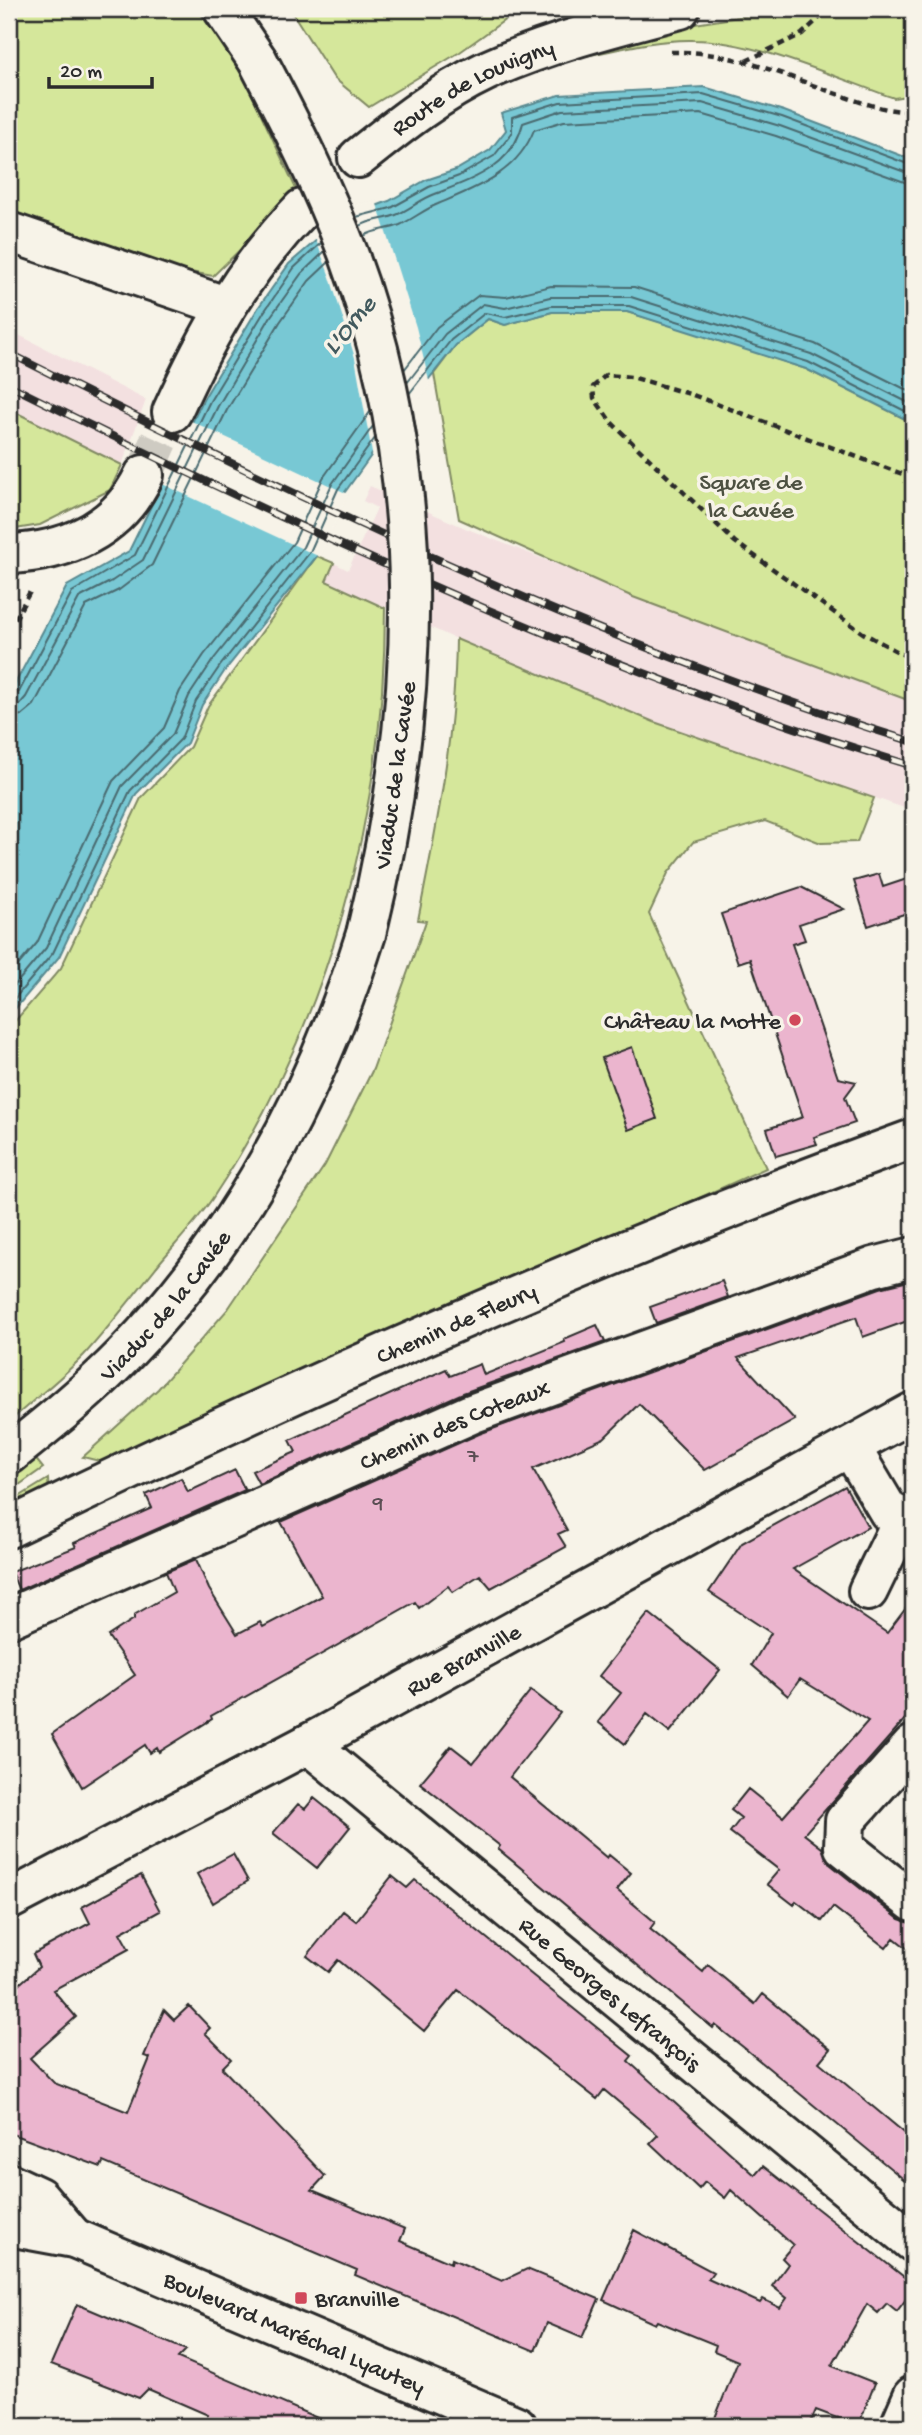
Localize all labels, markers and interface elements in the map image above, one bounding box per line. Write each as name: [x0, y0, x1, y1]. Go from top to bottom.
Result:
street label: Route de Louvigny: [387, 35, 559, 144]
scale bar: [49, 46, 152, 90]
text: 20 m: [60, 61, 102, 86]
water label: L'Orne: [318, 290, 386, 362]
park label: Square de la Cavée: [699, 470, 803, 527]
street label: Viaduc de la Cavée: [370, 679, 425, 872]
place label: Château la Motte: [604, 1009, 782, 1038]
marker: Château la Motte: [787, 1012, 803, 1028]
street label: Viaduc de la Cavée: [94, 1225, 240, 1390]
street label: Chemin de Fleury: [373, 1278, 542, 1373]
street label: Chemin des Coteaux: [356, 1375, 555, 1479]
house number: 7: [467, 1446, 480, 1471]
house number: 9: [372, 1493, 384, 1518]
street label: Rue Branville: [402, 1619, 527, 1705]
street label: Rue Georges Lefrançois: [511, 1912, 706, 2080]
street label: Boulevard Maréchal Lyautey: [157, 2266, 429, 2403]
place label: Branville: [314, 2287, 400, 2316]
marker: Branville: [293, 2290, 309, 2306]

